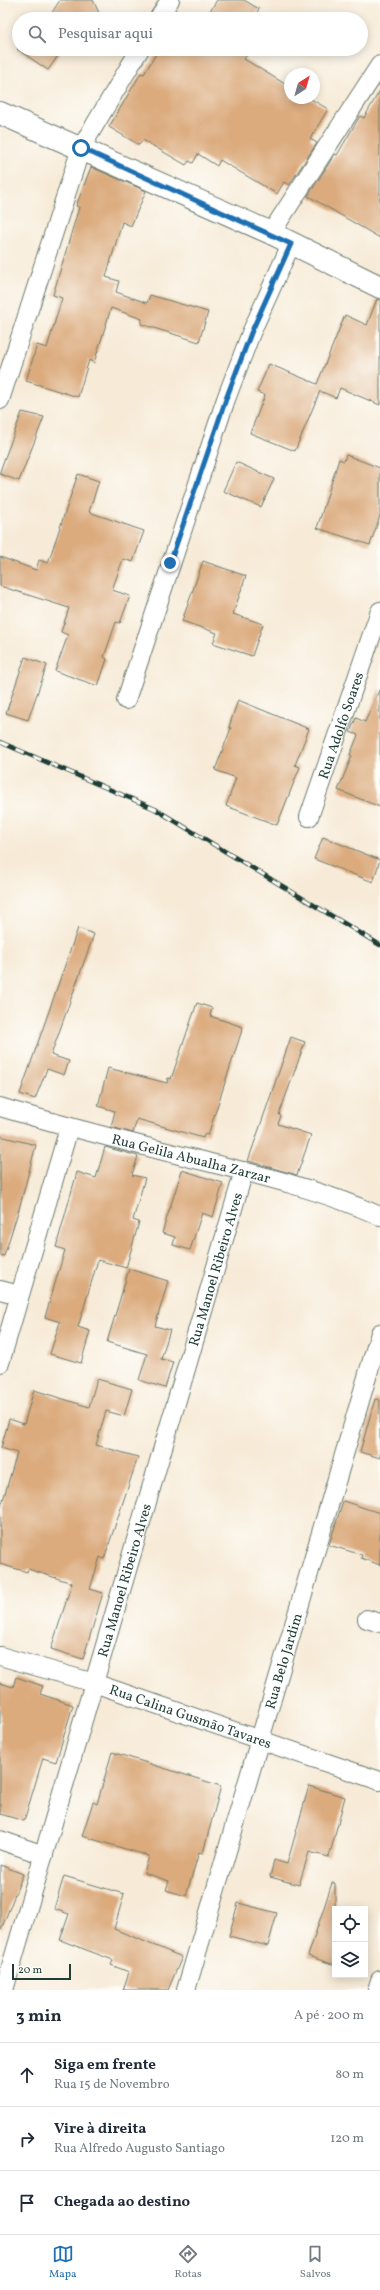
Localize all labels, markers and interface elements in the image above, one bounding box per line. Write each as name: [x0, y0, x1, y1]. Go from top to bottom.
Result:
search box: [12, 12, 368, 56]
icon: search: [26, 23, 48, 45]
text: Pesquisar aqui: [58, 24, 153, 45]
north arrow: [284, 68, 320, 104]
route start: [72, 139, 90, 157]
route end: [161, 554, 179, 572]
street label: Rua Adolfo Soares: [315, 670, 369, 782]
street label: Rua Gelila Abualha Zarzar: [110, 1130, 272, 1189]
street label: Rua Manoel Ribeiro Alves: [185, 1191, 248, 1349]
street label: Rua Manoel Ribeiro Alves: [94, 1502, 157, 1660]
street label: Rua Belo Jardim: [261, 1611, 308, 1712]
street label: Rua Calina Gusmão Tavares: [107, 1681, 274, 1754]
map controls: [332, 1906, 368, 1978]
button: locate: [332, 1906, 368, 1942]
button: layers: [332, 1942, 368, 1978]
scale bar: [12, 1962, 71, 1981]
text: 20 m: [18, 1963, 42, 1978]
text: 3 min: [16, 2005, 62, 2028]
text: A pé · 200 m: [294, 2007, 364, 2025]
text: Siga em frente: [54, 2055, 156, 2076]
icon: ahead: [16, 2064, 38, 2086]
text: 80 m: [335, 2066, 364, 2084]
text: Rua 15 de Novembro: [54, 2076, 170, 2094]
text: Vire à direita: [54, 2119, 146, 2140]
icon: right: [16, 2128, 38, 2150]
text: 120 m: [330, 2130, 364, 2148]
text: Rua Alfredo Augusto Santiago: [54, 2140, 225, 2158]
icon: arrive: [16, 2192, 38, 2214]
text: Chegada ao destino: [54, 2192, 190, 2213]
tab: Mapa: [49, 2243, 77, 2282]
tab: Rotas: [175, 2243, 202, 2282]
tab: Salvos: [300, 2243, 331, 2282]

